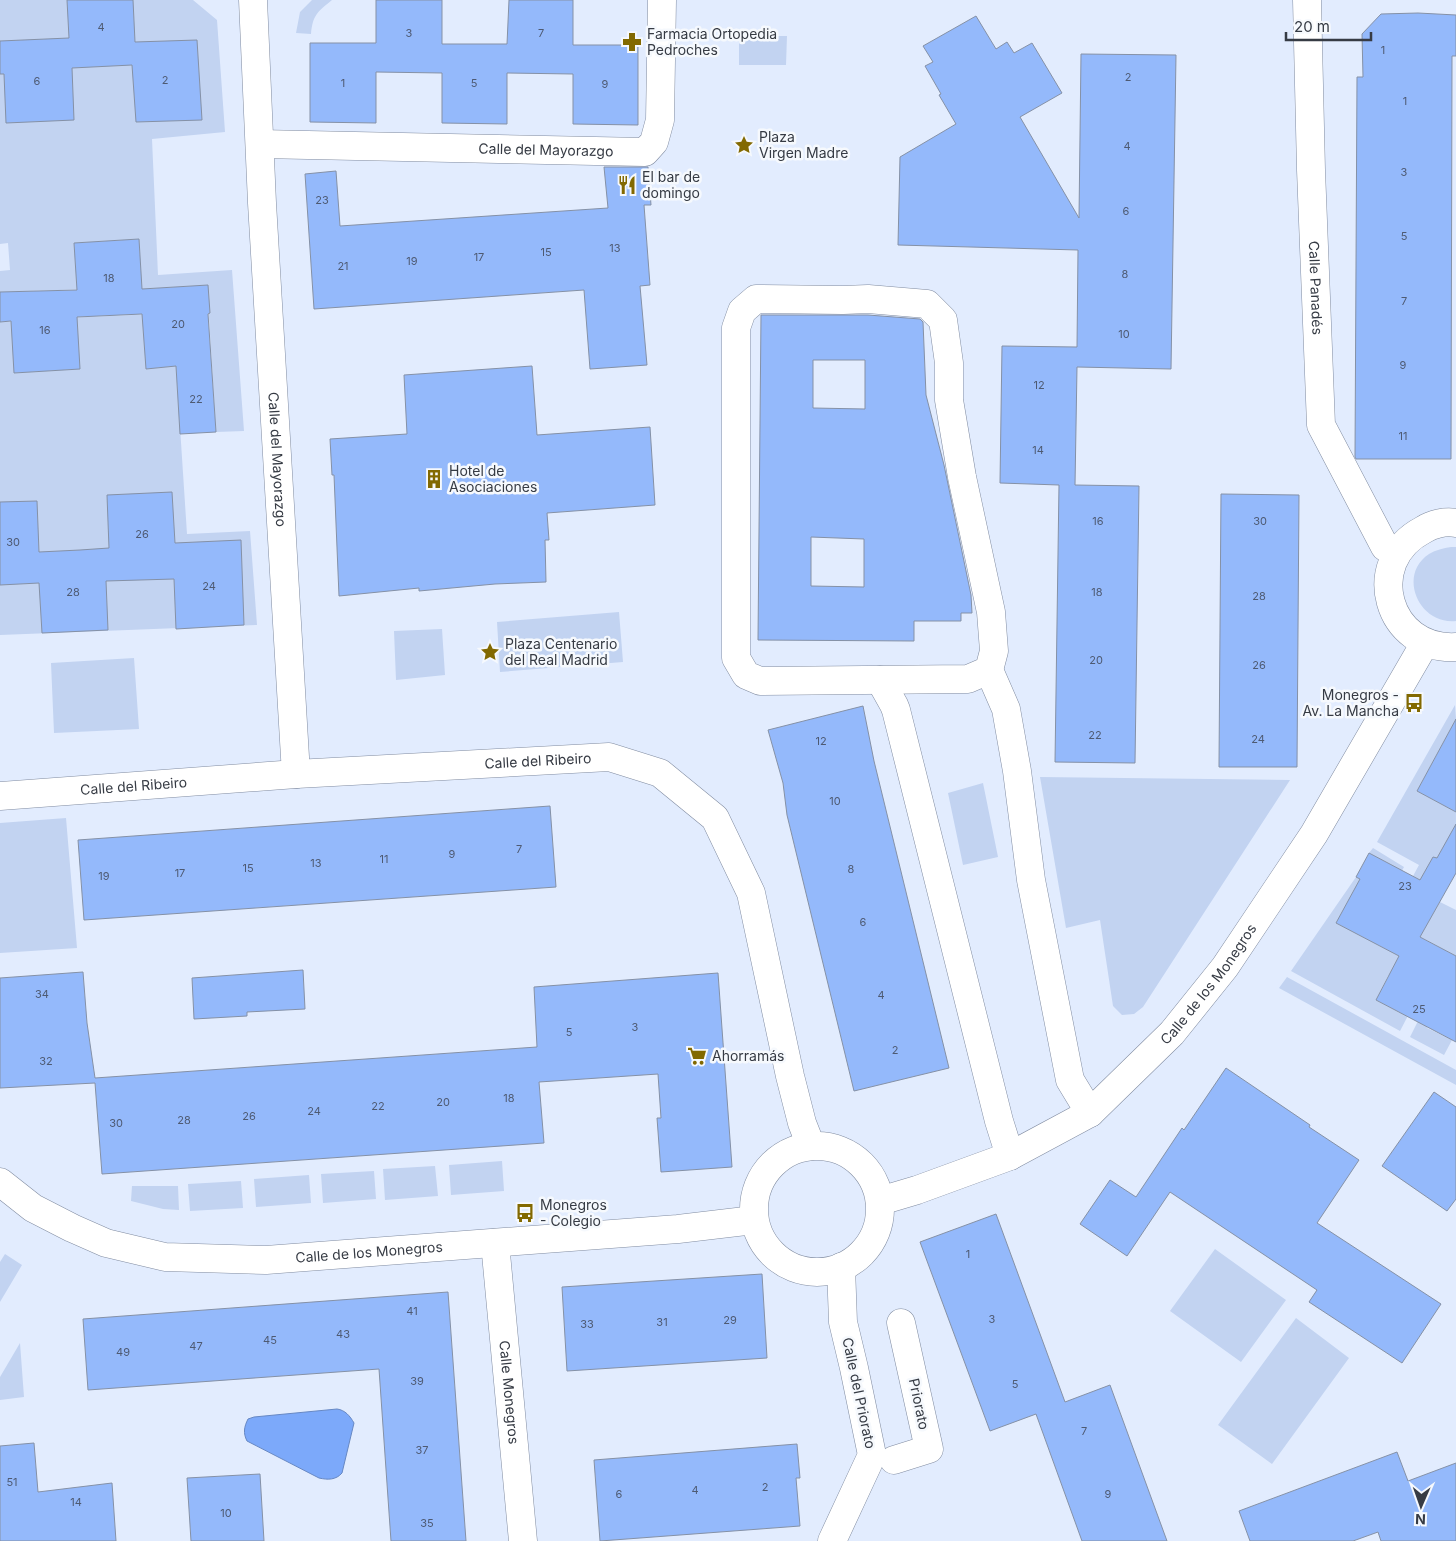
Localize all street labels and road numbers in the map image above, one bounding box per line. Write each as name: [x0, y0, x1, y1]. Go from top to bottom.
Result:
street label: Calle del Mayorazgo: [478, 140, 614, 159]
street label: Calle Panadés: [1306, 240, 1326, 335]
street label: Calle del Mayorazgo: [265, 391, 290, 527]
street label: Calle del Ribeiro: [484, 749, 592, 772]
street label: Calle del Ribeiro: [80, 773, 188, 798]
street label: Calle de los Monegros: [1156, 920, 1260, 1048]
street label: Calle de los Monegros: [295, 1238, 443, 1266]
street label: Calle del Priorato: [839, 1336, 880, 1450]
street label: Calle Monegros: [496, 1340, 523, 1445]
street label: Priorato: [906, 1377, 933, 1431]

